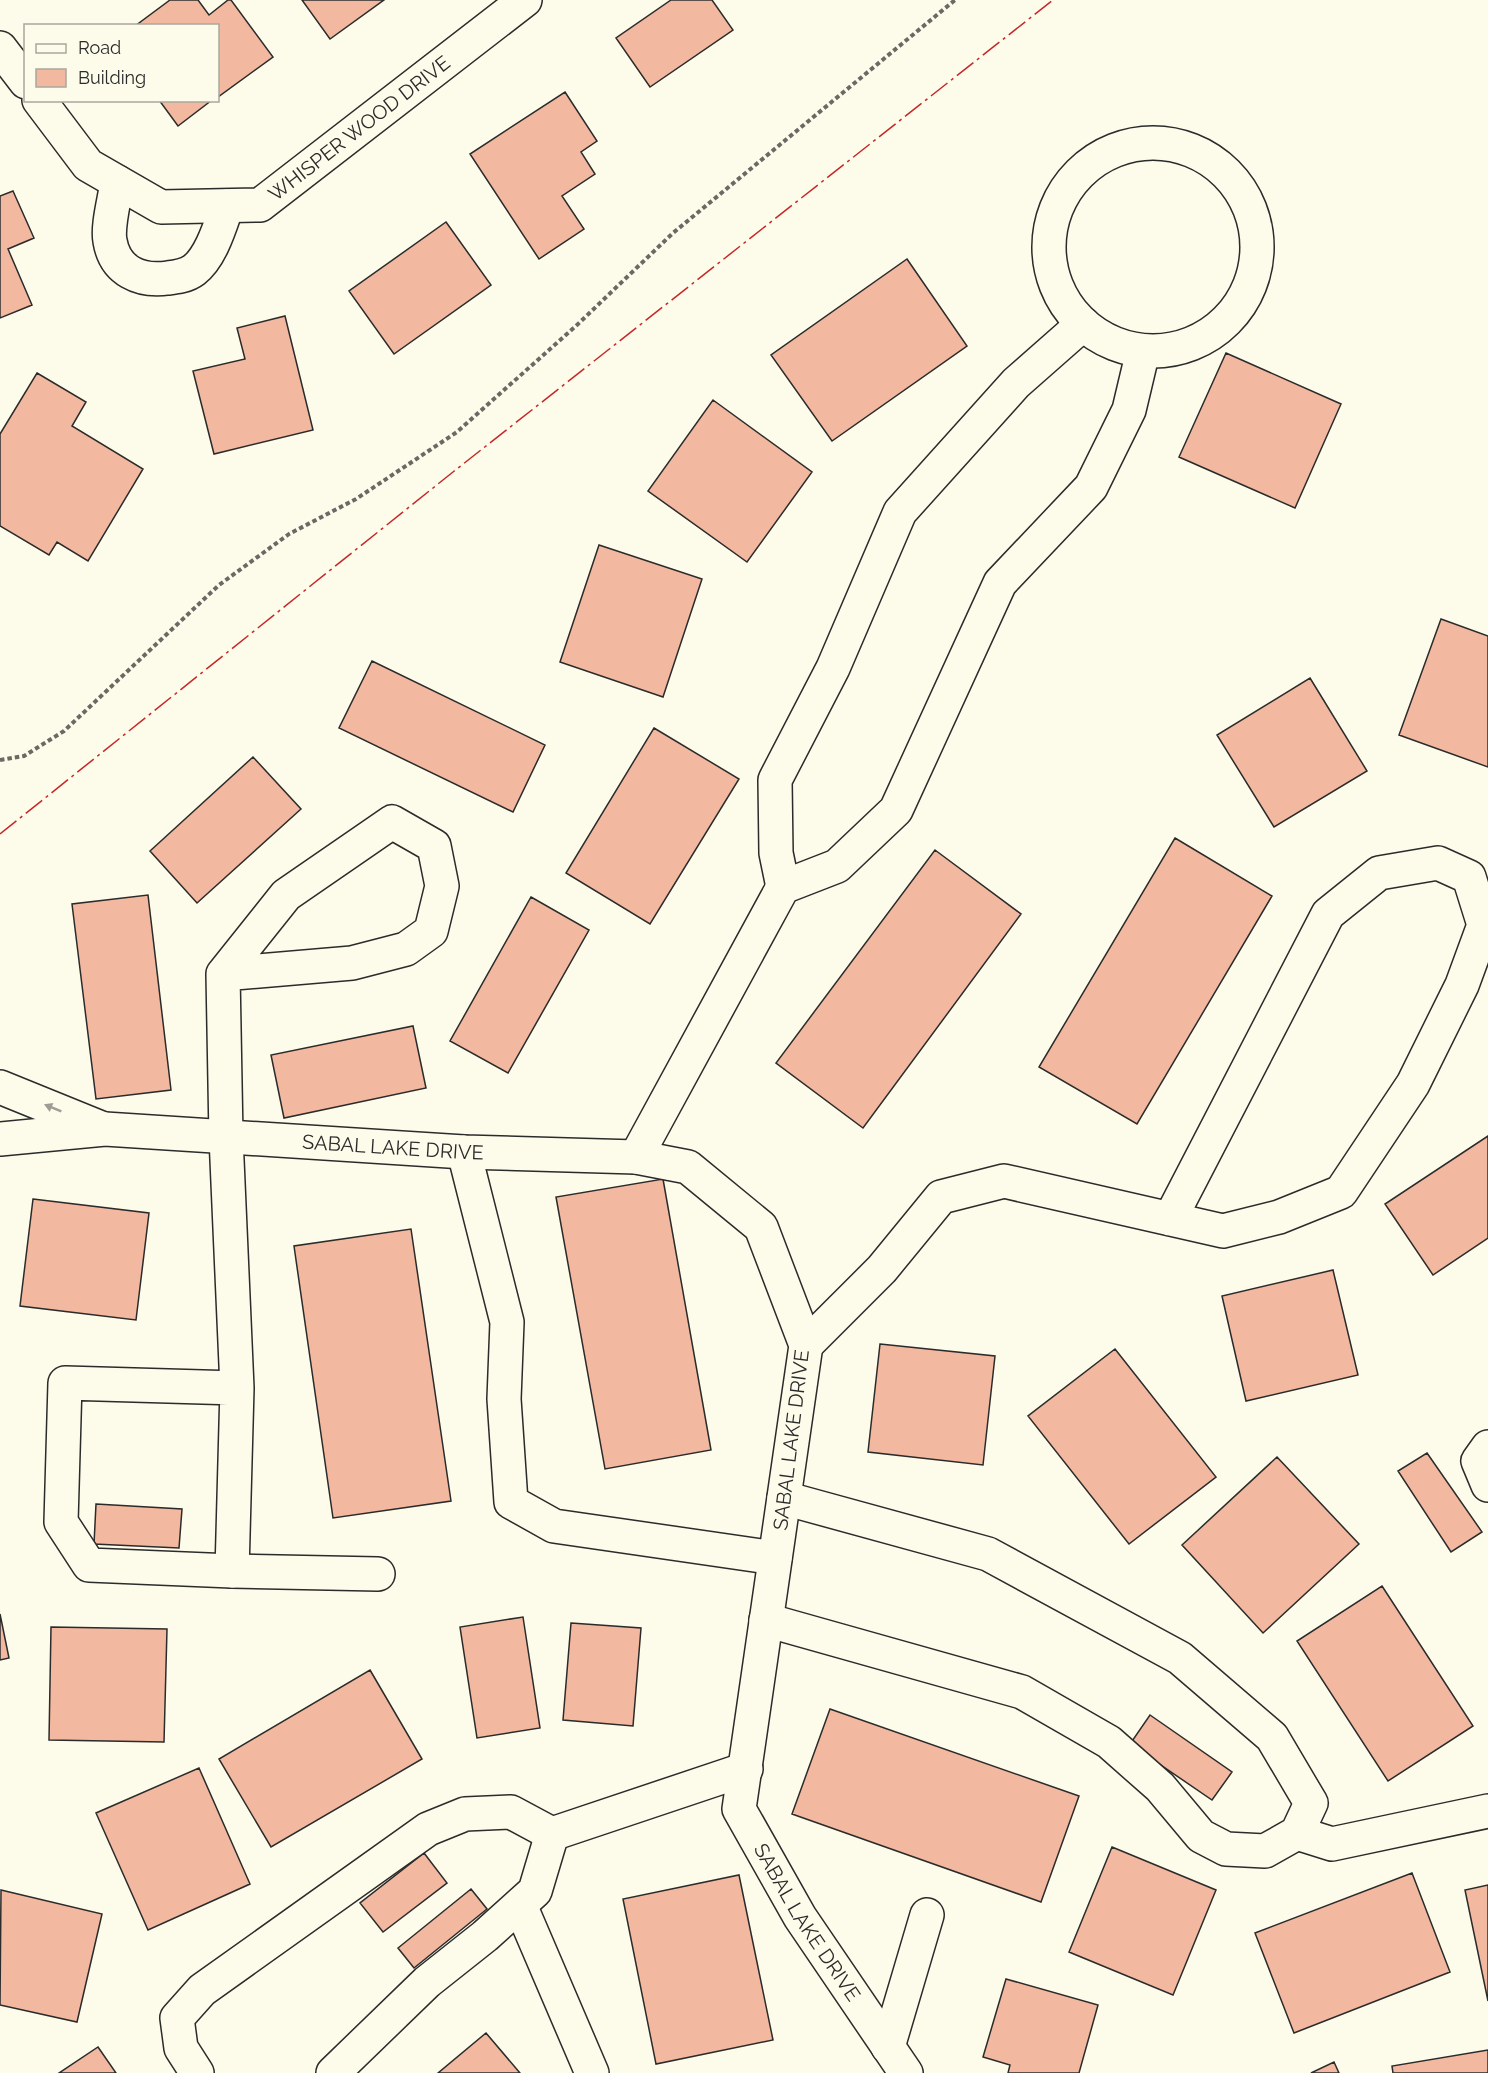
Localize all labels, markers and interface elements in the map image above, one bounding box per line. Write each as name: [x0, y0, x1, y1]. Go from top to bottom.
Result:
legend: [24, 24, 219, 102]
text: Road: [78, 37, 121, 58]
street label: WHISPER WOOD DRIVE: [264, 51, 455, 206]
text: Building: [78, 67, 146, 88]
one-way arrow: [43, 1103, 61, 1113]
street label: SABAL LAKE DRIVE: [302, 1130, 484, 1165]
street label: SABAL LAKE DRIVE: [768, 1348, 814, 1532]
street label: SABAL LAKE DRIVE: [749, 1839, 866, 2006]

